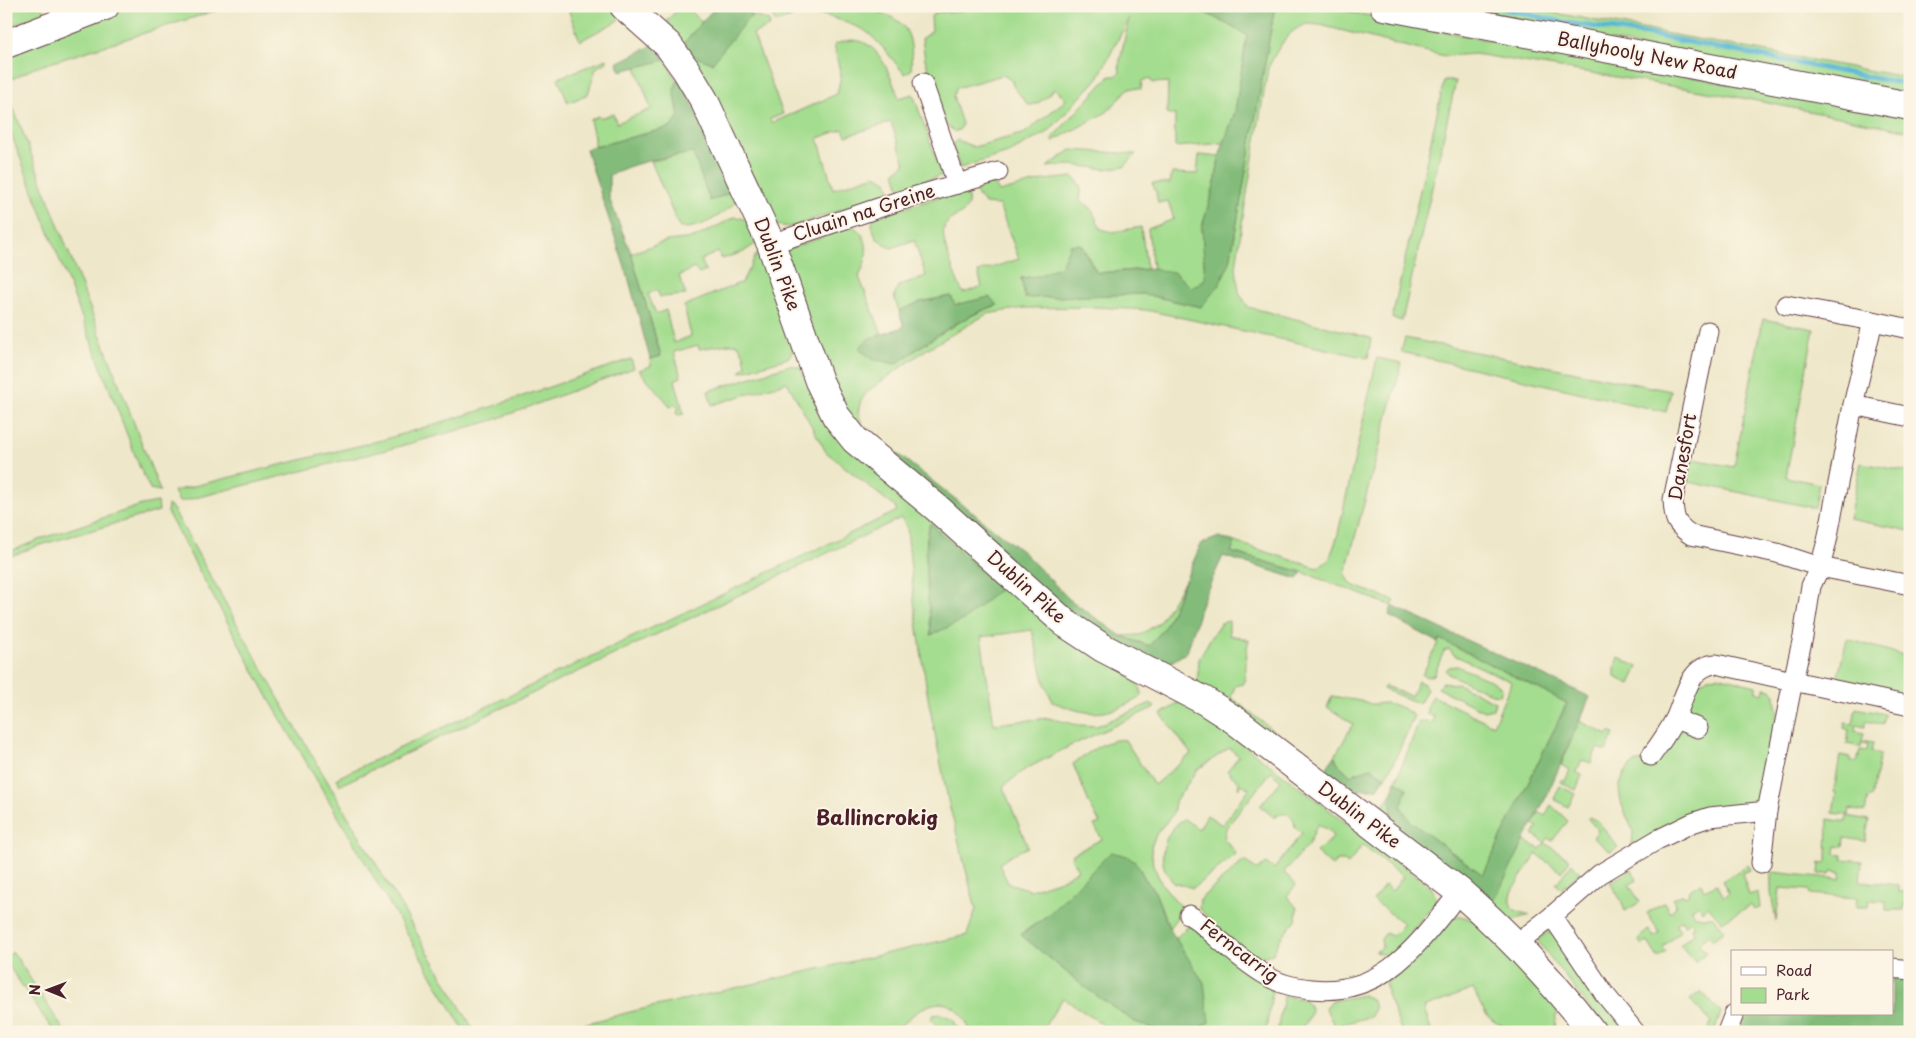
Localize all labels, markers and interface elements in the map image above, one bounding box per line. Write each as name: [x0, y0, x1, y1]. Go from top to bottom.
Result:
street label: Ballyhooly New Road: [1555, 24, 1740, 85]
street label: Cluain na Greine: [789, 176, 938, 247]
street label: Dublin Pike: [748, 213, 809, 314]
street label: Danesfort: [1661, 411, 1702, 502]
street label: Dublin Pike: [981, 543, 1073, 629]
street label: Dublin Pike: [1313, 773, 1407, 854]
district label: Ballincrokig: [816, 802, 938, 832]
street label: Ferncarrig: [1195, 911, 1285, 988]
legend: [1731, 950, 1894, 1016]
text: Road: [1776, 958, 1812, 981]
north arrow: [22, 966, 72, 1016]
text: Park: [1776, 982, 1810, 1005]
text: N: [24, 984, 45, 995]

